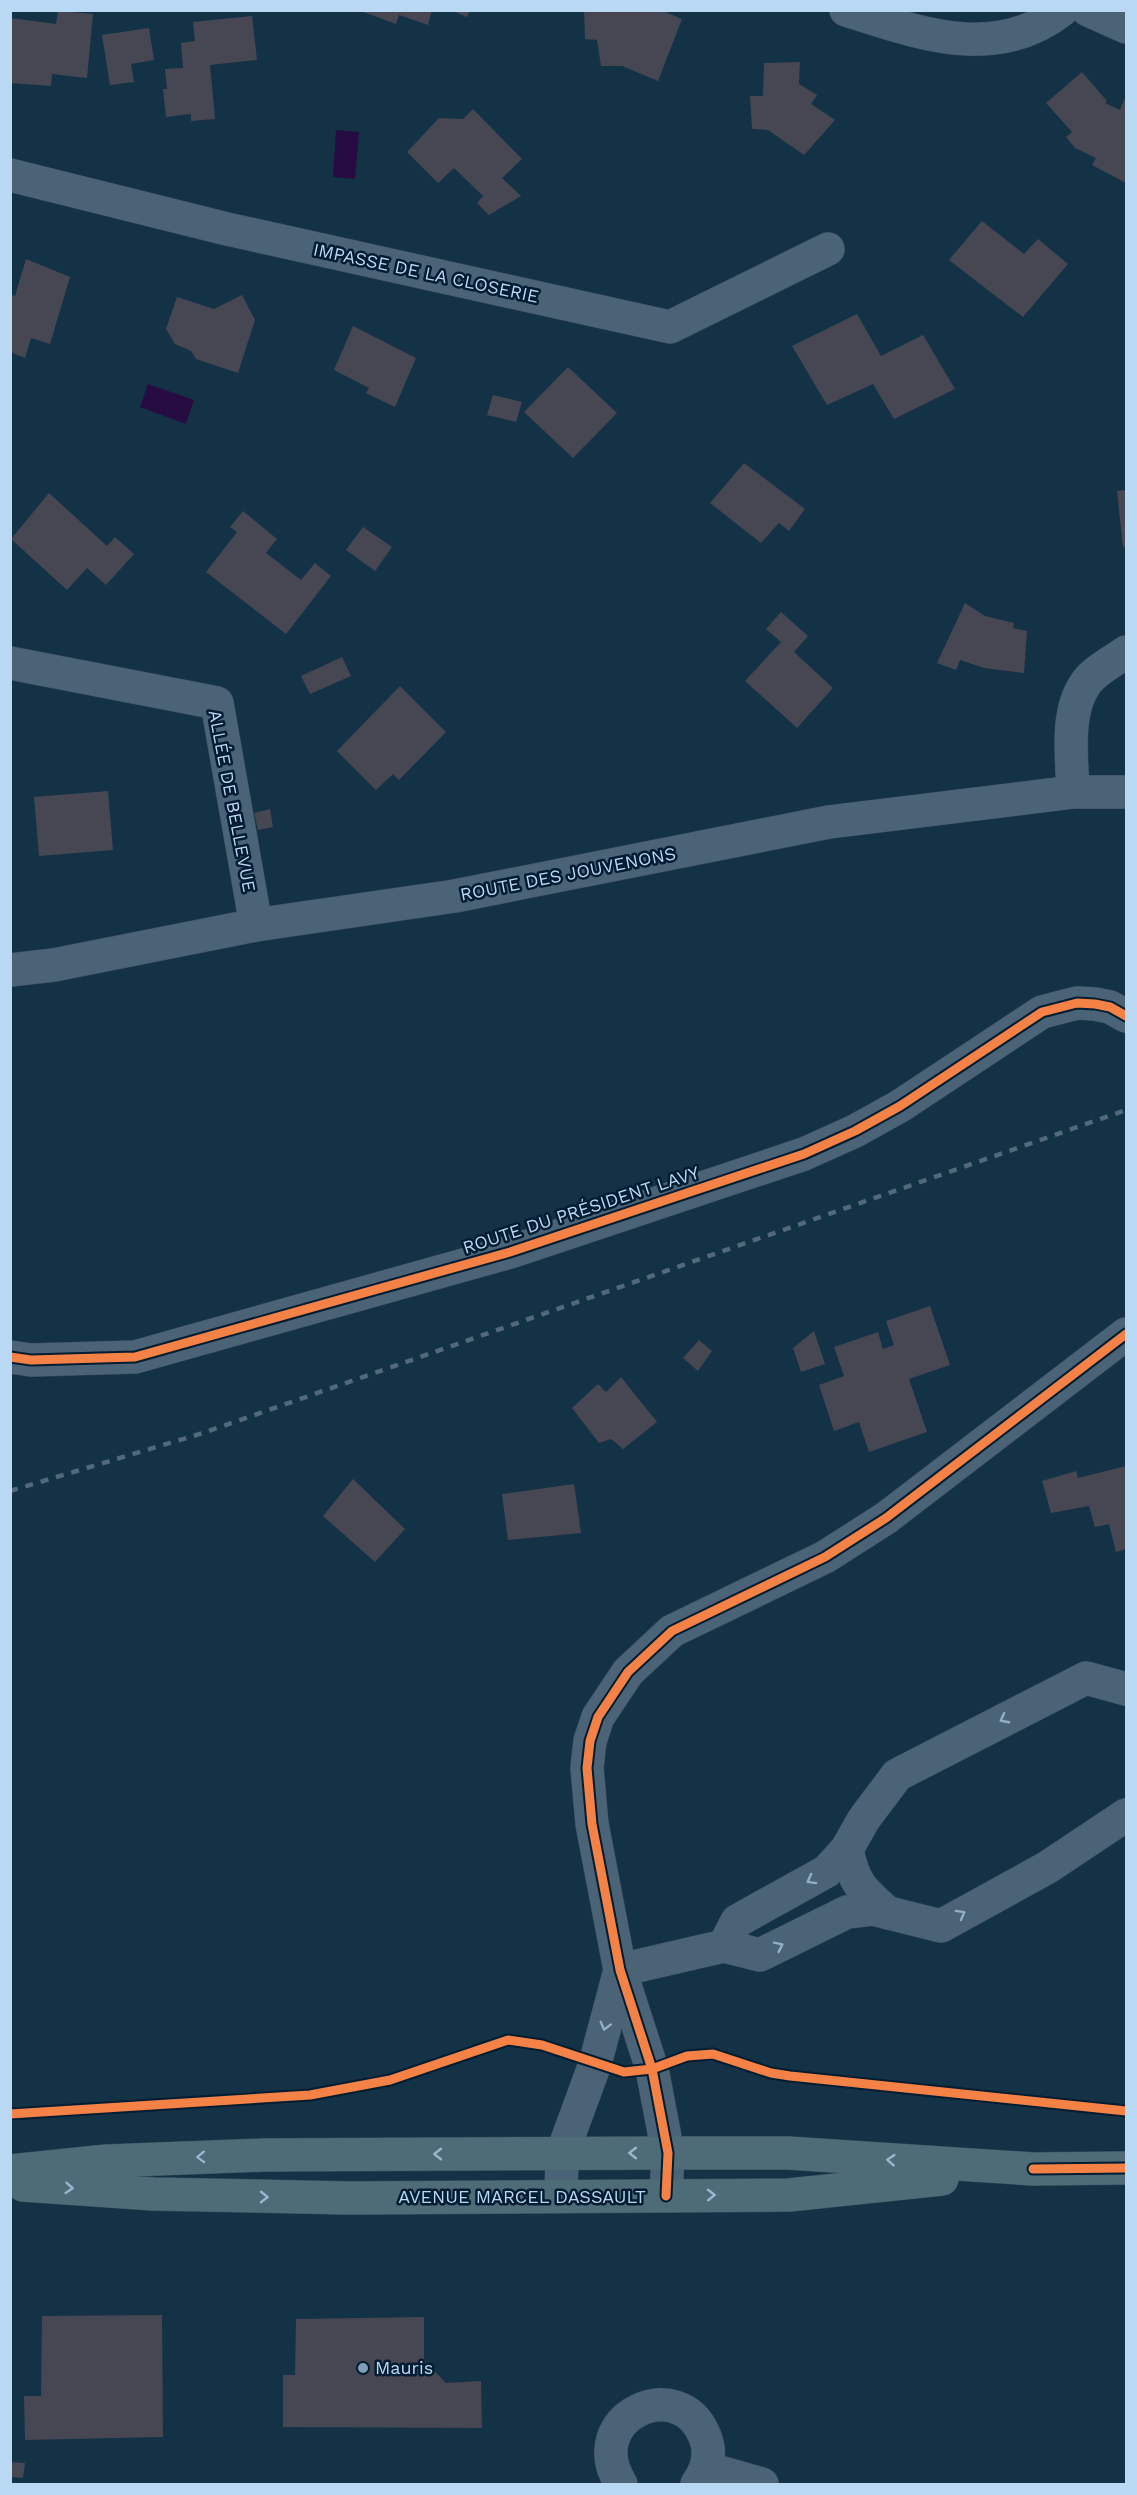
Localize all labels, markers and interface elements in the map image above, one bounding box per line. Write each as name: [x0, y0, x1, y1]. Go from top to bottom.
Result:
street label: IMPASSE DE LA CLOSERIE: [311, 238, 541, 307]
street label: ALLÉE DE BELLEVUE: [205, 708, 260, 894]
street label: ROUTE DES JOUVENONS: [458, 842, 678, 905]
street label: ROUTE DU PRÉSIDENT LAVY: [460, 1161, 702, 1258]
one-way arrow: [1000, 1712, 1010, 1723]
one-way arrow: [807, 1873, 817, 1884]
one-way arrow: [955, 1910, 966, 1922]
one-way arrow: [773, 1941, 784, 1953]
one-way arrow: [600, 2021, 612, 2031]
one-way arrow: [629, 2147, 638, 2159]
one-way arrow: [434, 2148, 443, 2160]
one-way arrow: [197, 2151, 206, 2164]
one-way arrow: [887, 2153, 896, 2166]
one-way arrow: [64, 2181, 73, 2194]
street label: AVENUE MARCEL DASSAULT: [398, 2186, 646, 2207]
one-way arrow: [706, 2189, 715, 2202]
one-way arrow: [259, 2190, 268, 2203]
place label: Mauris: [375, 2357, 433, 2378]
marker: Mauris: [356, 2361, 370, 2375]

